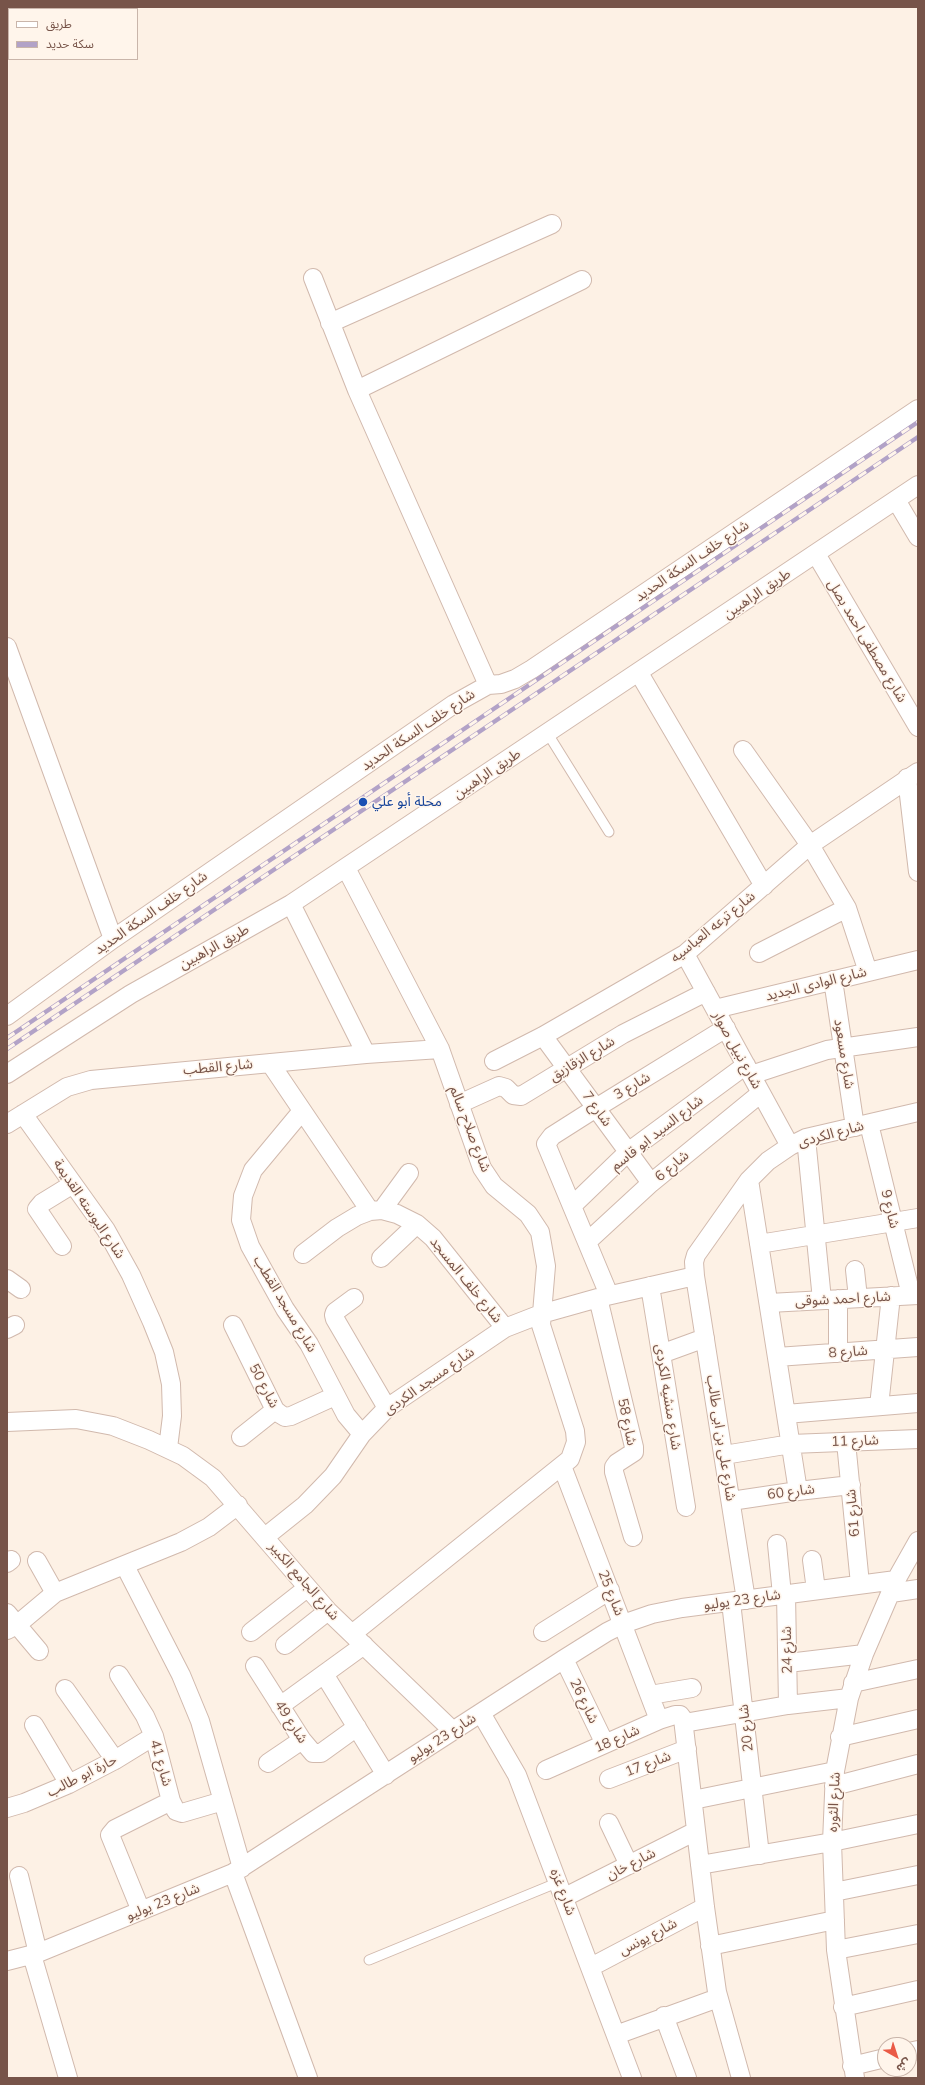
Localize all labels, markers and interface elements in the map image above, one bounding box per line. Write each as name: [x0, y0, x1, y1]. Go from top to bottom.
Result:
legend: [8, 8, 138, 60]
text: طريق: [46, 16, 72, 31]
text: سكة حديد: [46, 36, 94, 51]
street label: شارع خلف السكة الحديد: [632, 517, 752, 605]
street label: طريق الراهبين: [720, 565, 794, 623]
street label: شارع مصطفى احمد بصل: [824, 576, 910, 706]
street label: شارع خلف السكة الحديد: [358, 686, 478, 774]
street label: طريق الراهبين: [450, 745, 524, 803]
place label: محلة أبو علي: [372, 794, 442, 810]
marker: محلة أبو علي: [357, 796, 369, 808]
street label: شارع خلف السكة الحديد: [91, 868, 211, 958]
street label: شارع ترعه العباسيه: [667, 888, 759, 966]
street label: طريق الراهبين: [176, 921, 252, 973]
street label: شارع الوادى الجديد: [764, 963, 868, 1005]
street label: شارع نبيل صوار: [709, 1008, 765, 1092]
street label: شارع مسعود: [830, 1018, 858, 1090]
street label: شارع الزقازيق: [546, 1033, 618, 1085]
street label: شارع القطب: [182, 1056, 254, 1078]
street label: شارع 3: [611, 1069, 653, 1103]
street label: شارع صلاح سالم: [446, 1083, 494, 1175]
street label: شارع 7: [579, 1088, 615, 1130]
street label: شارع السيد ابو قاسم: [607, 1092, 707, 1174]
street label: شارع الكردى: [796, 1117, 866, 1151]
street label: شارع 6: [652, 1147, 692, 1185]
street label: شارع البوسته القديمة: [49, 1156, 129, 1262]
street label: شارع 9: [877, 1188, 903, 1230]
street label: شارع خلف المسجد: [426, 1234, 506, 1326]
street label: شارع مسجد القطب: [250, 1253, 320, 1355]
street label: شارع احمد شوقى: [795, 1288, 891, 1310]
street label: شارع 8: [828, 1342, 868, 1362]
street label: شارع منشيه الكردى: [651, 1343, 685, 1451]
street label: شارع مسجد الكردى: [380, 1344, 478, 1418]
street label: شارع 50: [245, 1361, 283, 1411]
street label: شارع على بن ابى طالب: [703, 1374, 739, 1502]
street label: شارع 58: [614, 1397, 640, 1447]
street label: شارع 11: [831, 1432, 879, 1450]
street label: شارع 60: [766, 1481, 816, 1503]
street label: شارع 61: [843, 1488, 863, 1538]
street label: شارع الجامع الكبير: [265, 1538, 343, 1624]
street label: شارع 25: [594, 1568, 628, 1618]
street label: شارع 23 يوليو: [702, 1586, 782, 1614]
street label: شارع 24: [778, 1626, 796, 1674]
street label: شارع 26: [566, 1676, 602, 1726]
street label: شارع 49: [271, 1697, 311, 1747]
street label: شارع 20: [735, 1703, 757, 1753]
street label: شارع 23 يوليو: [405, 1710, 479, 1766]
street label: شارع 18: [592, 1722, 642, 1756]
street label: شارع 41: [146, 1738, 176, 1788]
street label: شارع 17: [623, 1748, 673, 1780]
street label: حارة ابو طالب: [44, 1751, 120, 1801]
street label: شارع الثوره: [824, 1772, 844, 1832]
street label: شارع خان: [604, 1845, 658, 1883]
street label: شارع غزه: [546, 1866, 580, 1918]
street label: شارع 23 يوليو: [124, 1880, 202, 1924]
street label: شارع يونس: [616, 1915, 680, 1959]
north arrow: [877, 2037, 917, 2077]
text: ش: [894, 2055, 914, 2076]

